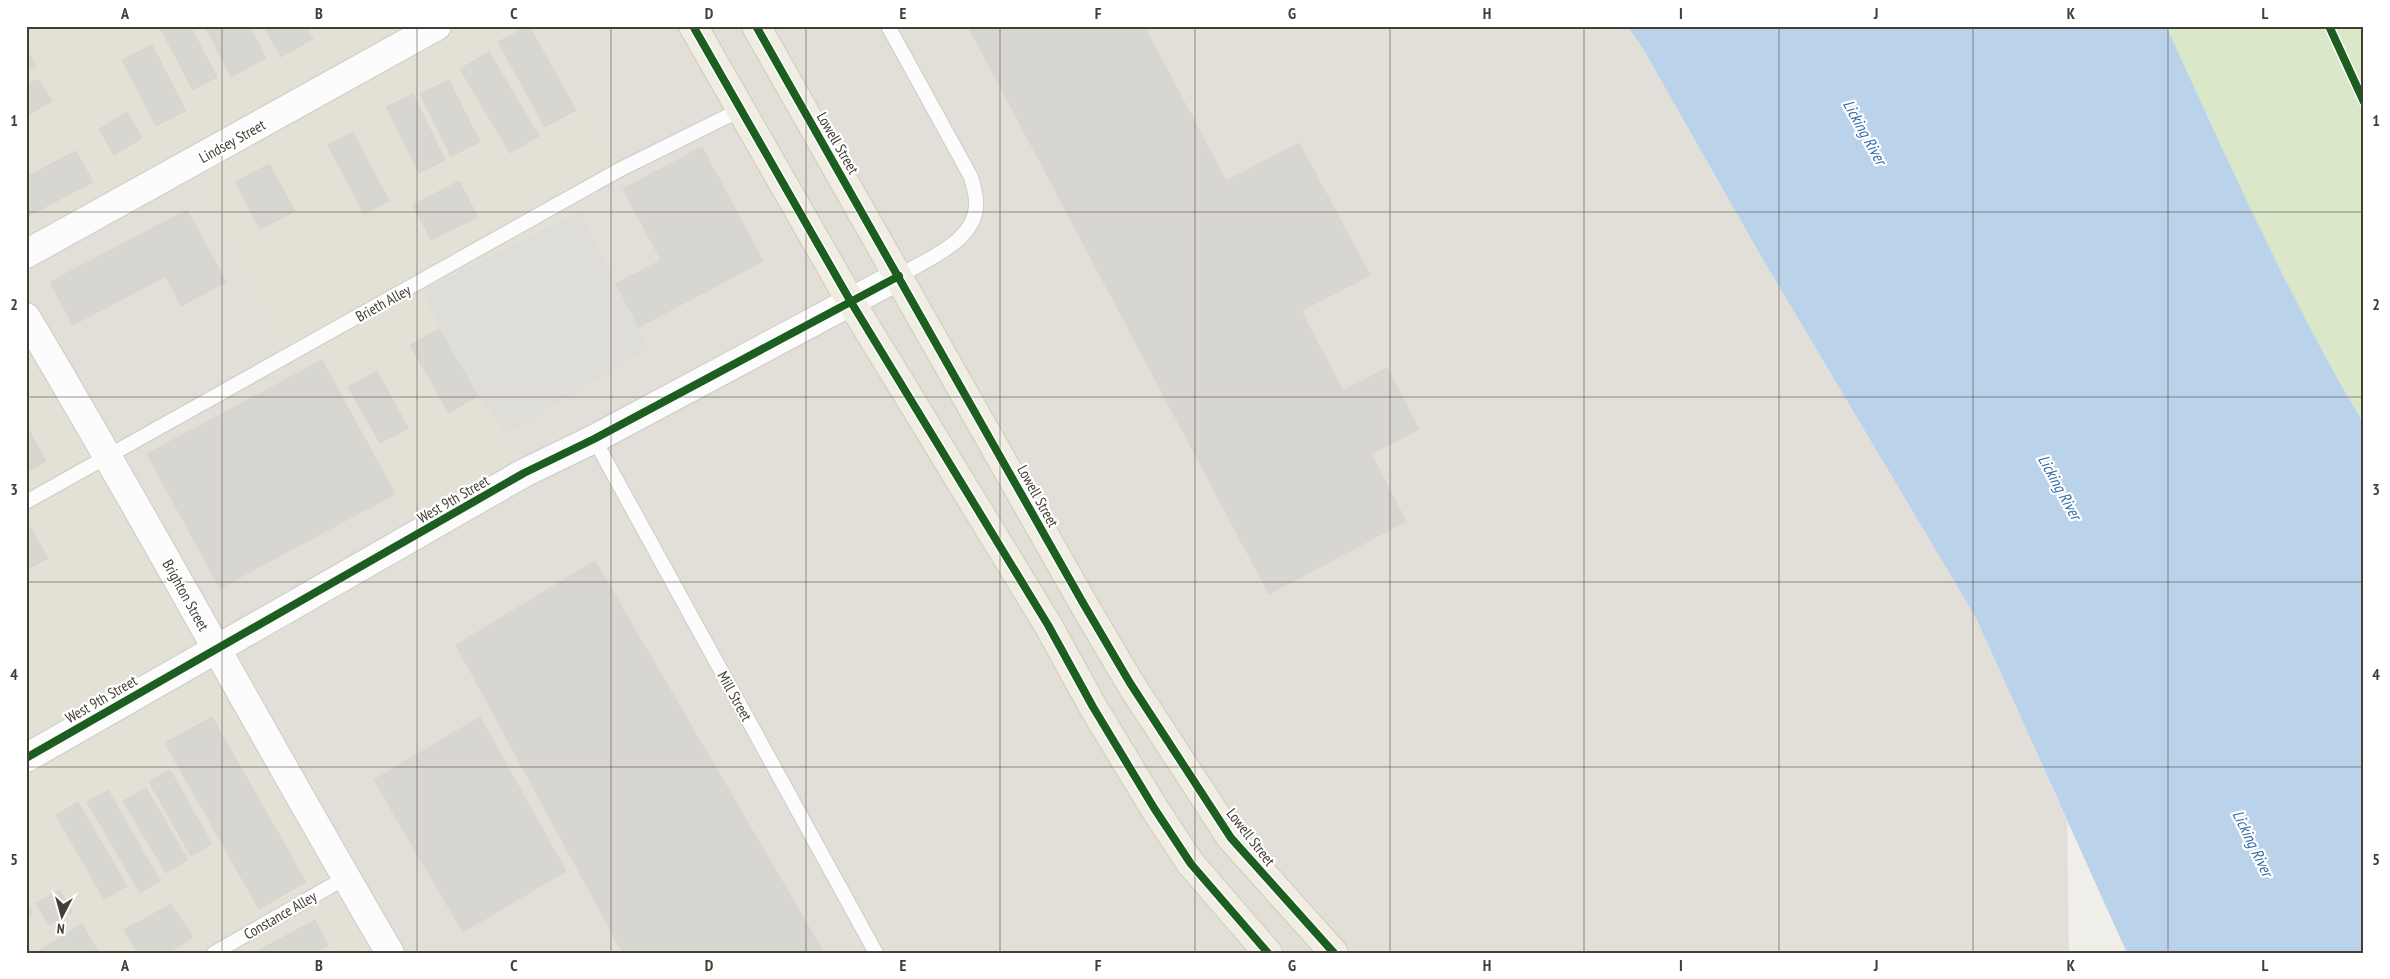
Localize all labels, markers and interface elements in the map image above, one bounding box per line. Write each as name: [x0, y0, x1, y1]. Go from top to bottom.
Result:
text: A: [120, 3, 130, 23]
text: B: [315, 3, 323, 23]
text: C: [510, 3, 518, 23]
text: D: [705, 3, 714, 23]
text: E: [900, 3, 907, 23]
text: F: [1095, 3, 1102, 23]
text: G: [1288, 3, 1296, 23]
text: H: [1483, 3, 1491, 23]
text: I: [1679, 3, 1683, 23]
text: J: [1873, 3, 1878, 23]
text: K: [2067, 3, 2076, 23]
text: L: [2262, 3, 2269, 23]
water label: Licking River: [1839, 96, 1892, 170]
street label: Lowell Street: [813, 109, 863, 177]
text: 1: [10, 110, 18, 130]
text: 1: [2372, 110, 2380, 130]
street label: Lindsey Street: [195, 115, 269, 167]
street label: Brieth Alley: [352, 280, 414, 326]
text: 2: [10, 294, 18, 314]
text: 2: [2372, 294, 2380, 314]
water label: Licking River: [2034, 451, 2087, 525]
street label: Lowell Street: [1013, 462, 1063, 530]
street label: West 9th Street: [414, 471, 492, 527]
text: 3: [10, 479, 18, 499]
text: 3: [2372, 479, 2380, 499]
street label: Brighton Street: [159, 556, 213, 634]
text: 4: [10, 664, 18, 684]
text: 4: [2372, 664, 2380, 684]
street label: Mill Street: [714, 668, 756, 724]
street label: West 9th Street: [62, 671, 140, 727]
street label: Lowell Street: [1223, 804, 1279, 870]
water label: Licking River: [2228, 807, 2279, 882]
text: 5: [10, 849, 18, 869]
text: 5: [2372, 849, 2380, 869]
street label: Constance Alley: [240, 886, 320, 943]
north arrow: [38, 892, 88, 942]
text: N: [56, 920, 65, 938]
text: A: [120, 955, 130, 975]
text: B: [315, 955, 323, 975]
text: C: [510, 955, 518, 975]
text: D: [705, 955, 714, 975]
text: E: [900, 955, 907, 975]
text: F: [1095, 955, 1102, 975]
text: G: [1288, 955, 1296, 975]
text: H: [1483, 955, 1491, 975]
text: I: [1679, 955, 1683, 975]
text: J: [1873, 955, 1878, 975]
text: K: [2067, 955, 2076, 975]
text: L: [2262, 955, 2269, 975]

